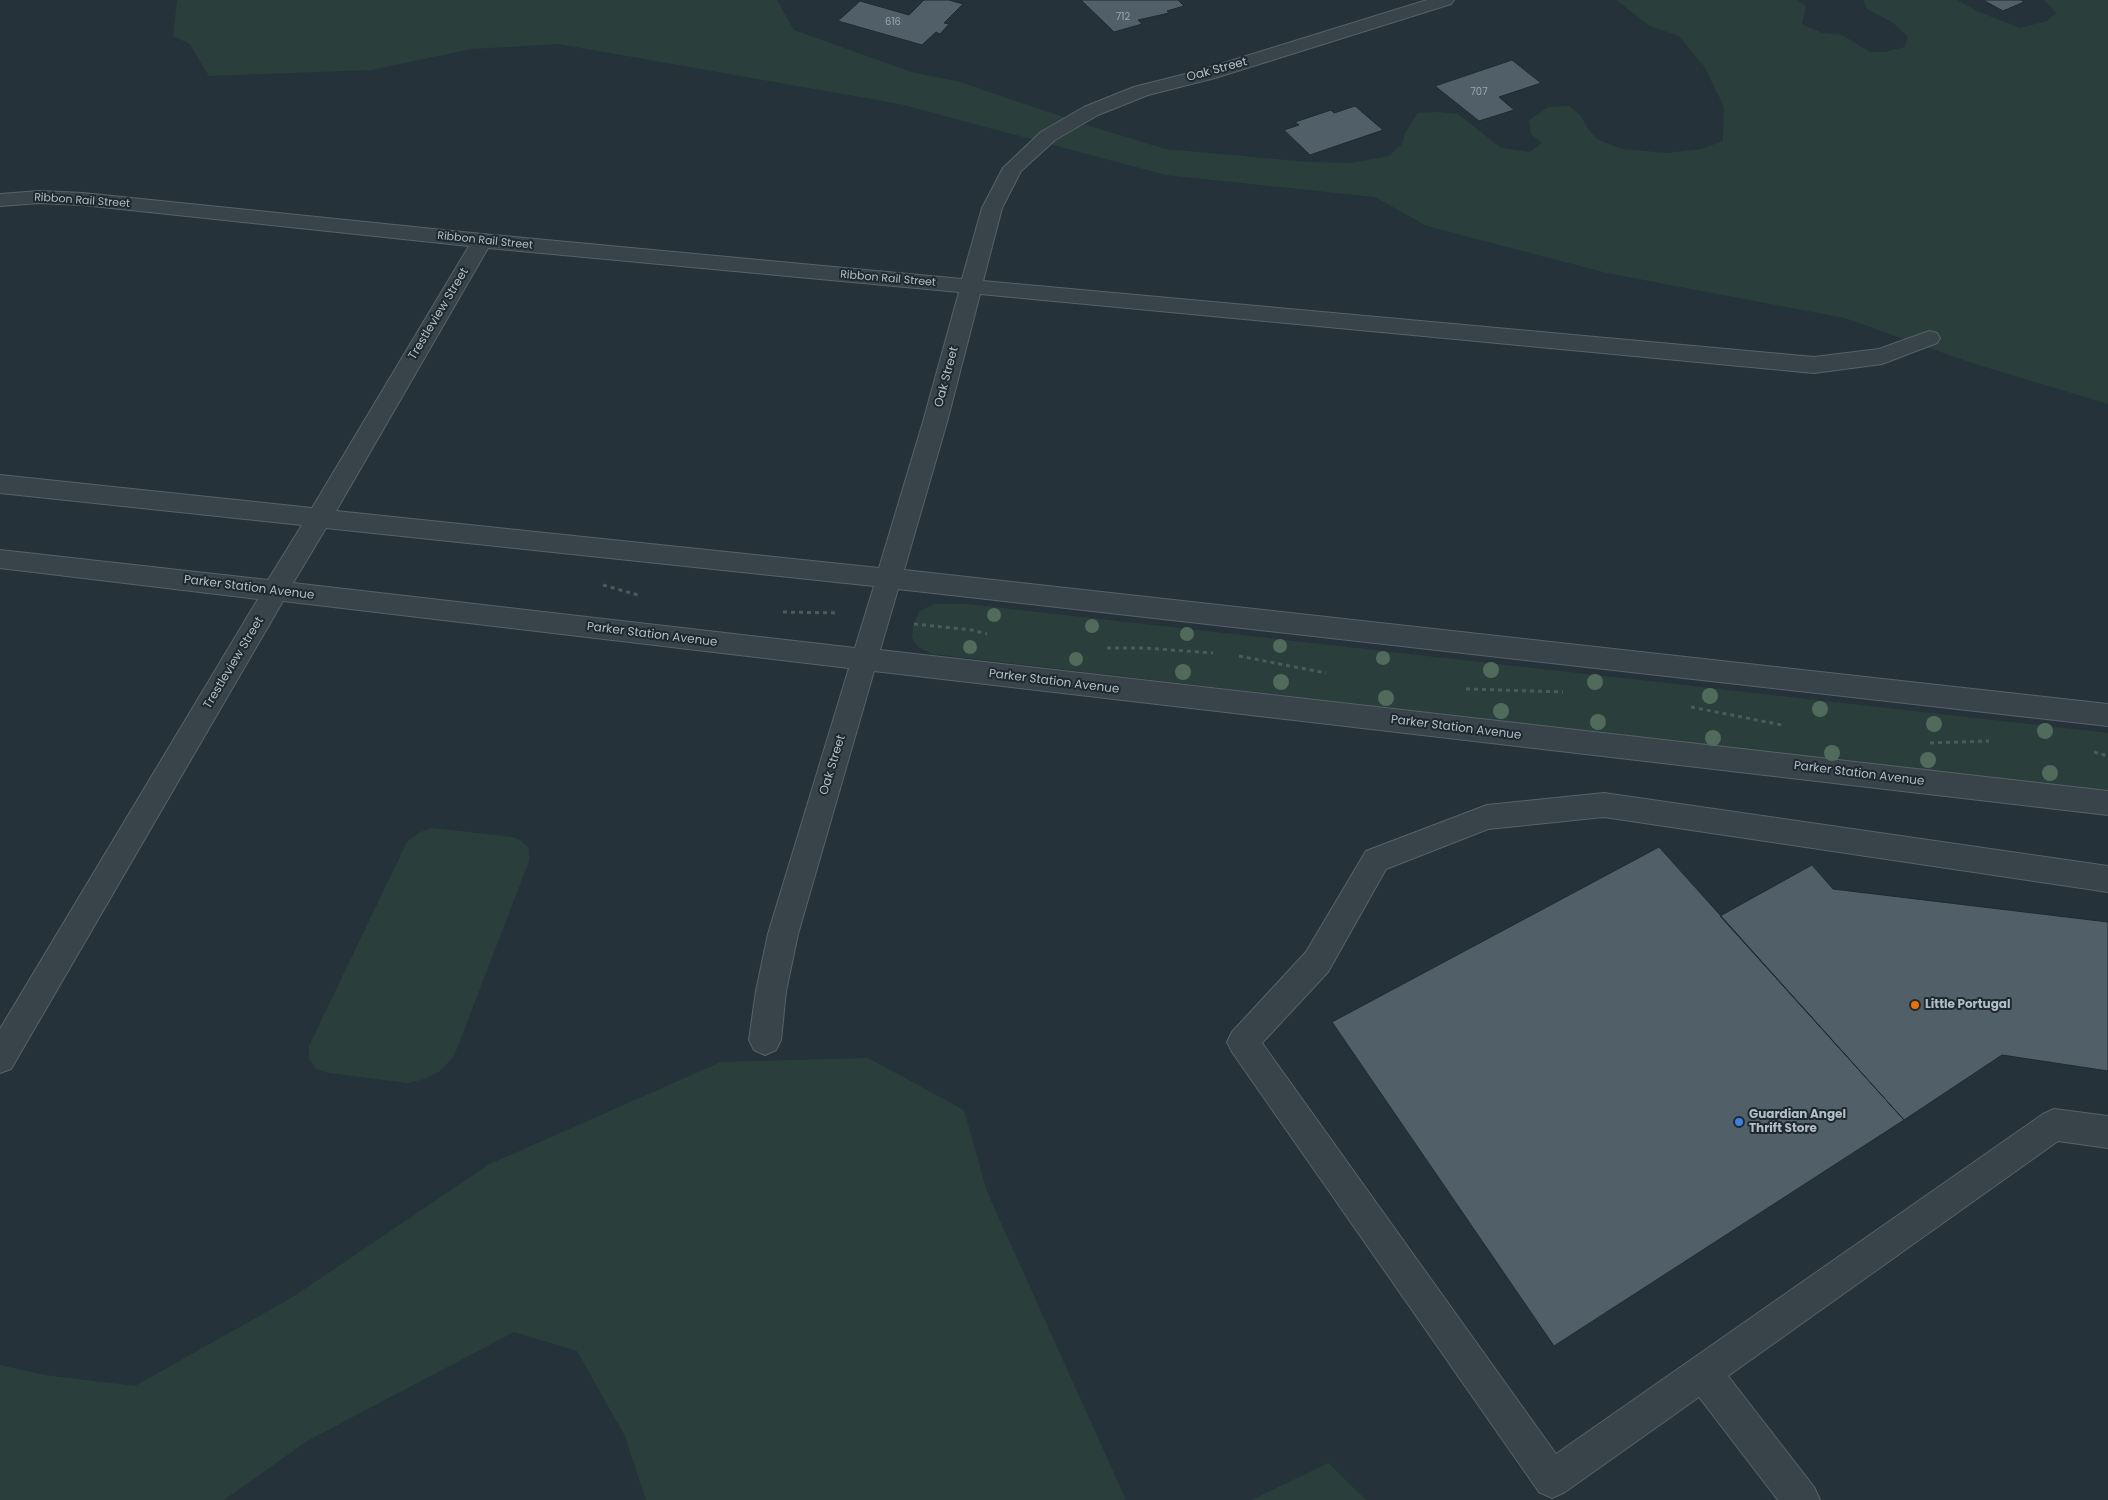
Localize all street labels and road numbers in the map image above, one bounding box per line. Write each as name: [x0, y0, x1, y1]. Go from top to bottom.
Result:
street label: Oak Street: [1185, 55, 1249, 85]
street label: Ribbon Rail Street: [34, 191, 130, 211]
street label: Ribbon Rail Street: [437, 229, 533, 253]
street label: Trestleview Street: [406, 265, 472, 363]
street label: Ribbon Rail Street: [840, 268, 936, 290]
street label: Oak Street: [932, 345, 962, 409]
street label: Parker Station Avenue: [183, 573, 315, 603]
street label: Trestleview Street: [201, 614, 267, 712]
street label: Parker Station Avenue: [586, 620, 718, 650]
street label: Parker Station Avenue: [988, 667, 1120, 697]
street label: Parker Station Avenue: [1390, 713, 1522, 743]
street label: Oak Street: [817, 733, 849, 797]
street label: Parker Station Avenue: [1793, 759, 1925, 789]

